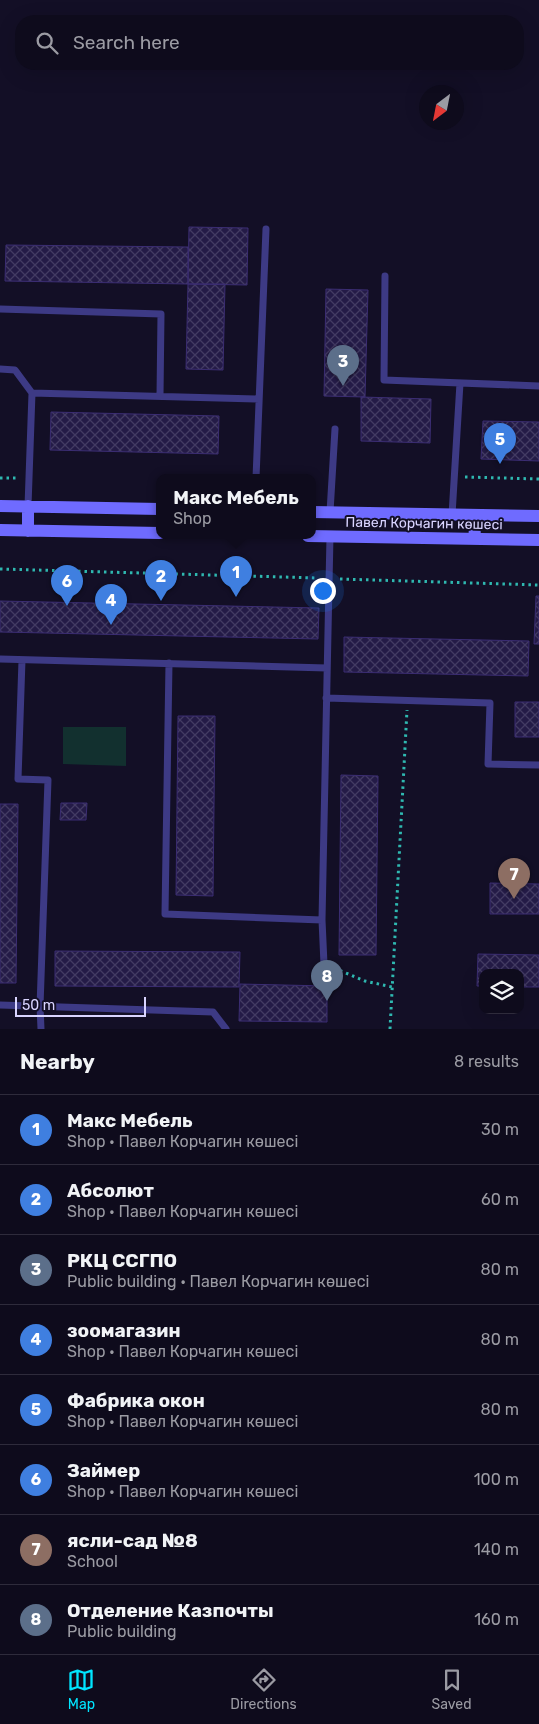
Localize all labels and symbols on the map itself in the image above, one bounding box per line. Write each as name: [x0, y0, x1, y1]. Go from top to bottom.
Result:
north arrow: [419, 85, 464, 130]
pin: 3: [327, 345, 359, 386]
pin: 5: [484, 423, 516, 464]
street label: Павел Корчагин көшесі: [345, 514, 503, 533]
pin: 1: [220, 556, 252, 597]
pin: 2: [145, 560, 177, 601]
pin: 6: [51, 565, 83, 606]
your location: [310, 578, 336, 604]
pin: 4: [95, 584, 127, 625]
pin: 7: [498, 858, 530, 899]
pin: 8: [311, 960, 343, 1001]
scale bar: [15, 994, 146, 1017]

